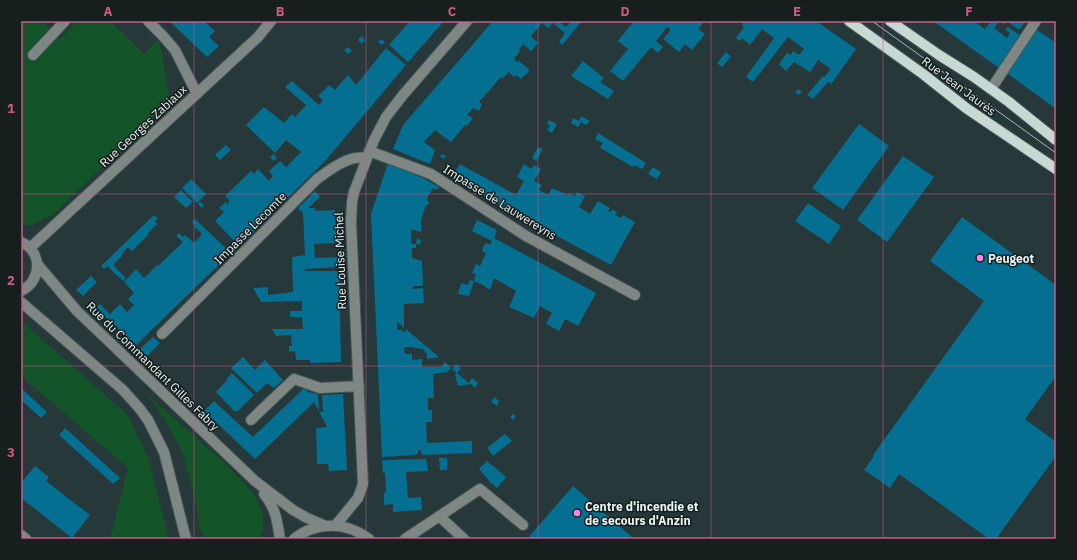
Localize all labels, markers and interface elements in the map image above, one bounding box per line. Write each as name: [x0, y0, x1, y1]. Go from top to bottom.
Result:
text: A: [104, 3, 113, 20]
text: B: [276, 3, 285, 20]
text: C: [448, 3, 457, 20]
text: D: [620, 3, 630, 20]
text: E: [793, 3, 801, 20]
text: F: [965, 3, 973, 20]
street label: Rue Jean Jaurès: [919, 53, 999, 119]
street label: Rue Georges Zabiaux: [96, 82, 190, 170]
text: 1: [7, 100, 15, 117]
street label: Impasse de Lauwereyns: [441, 161, 559, 243]
street label: Impasse Lecomte: [211, 188, 290, 267]
street label: Rue Louise Michel: [331, 212, 349, 310]
place label: Peugeot: [988, 251, 1035, 266]
marker: Peugeot: [975, 253, 985, 263]
text: 2: [7, 272, 15, 289]
street label: Rue du Commandant Gilles Fabry: [83, 298, 223, 434]
text: 3: [7, 444, 15, 461]
place label: Centre d'incendie et de secours d'Anzin: [585, 499, 699, 528]
marker: Centre d'incendie et de secours d'Anzin: [572, 508, 582, 518]

